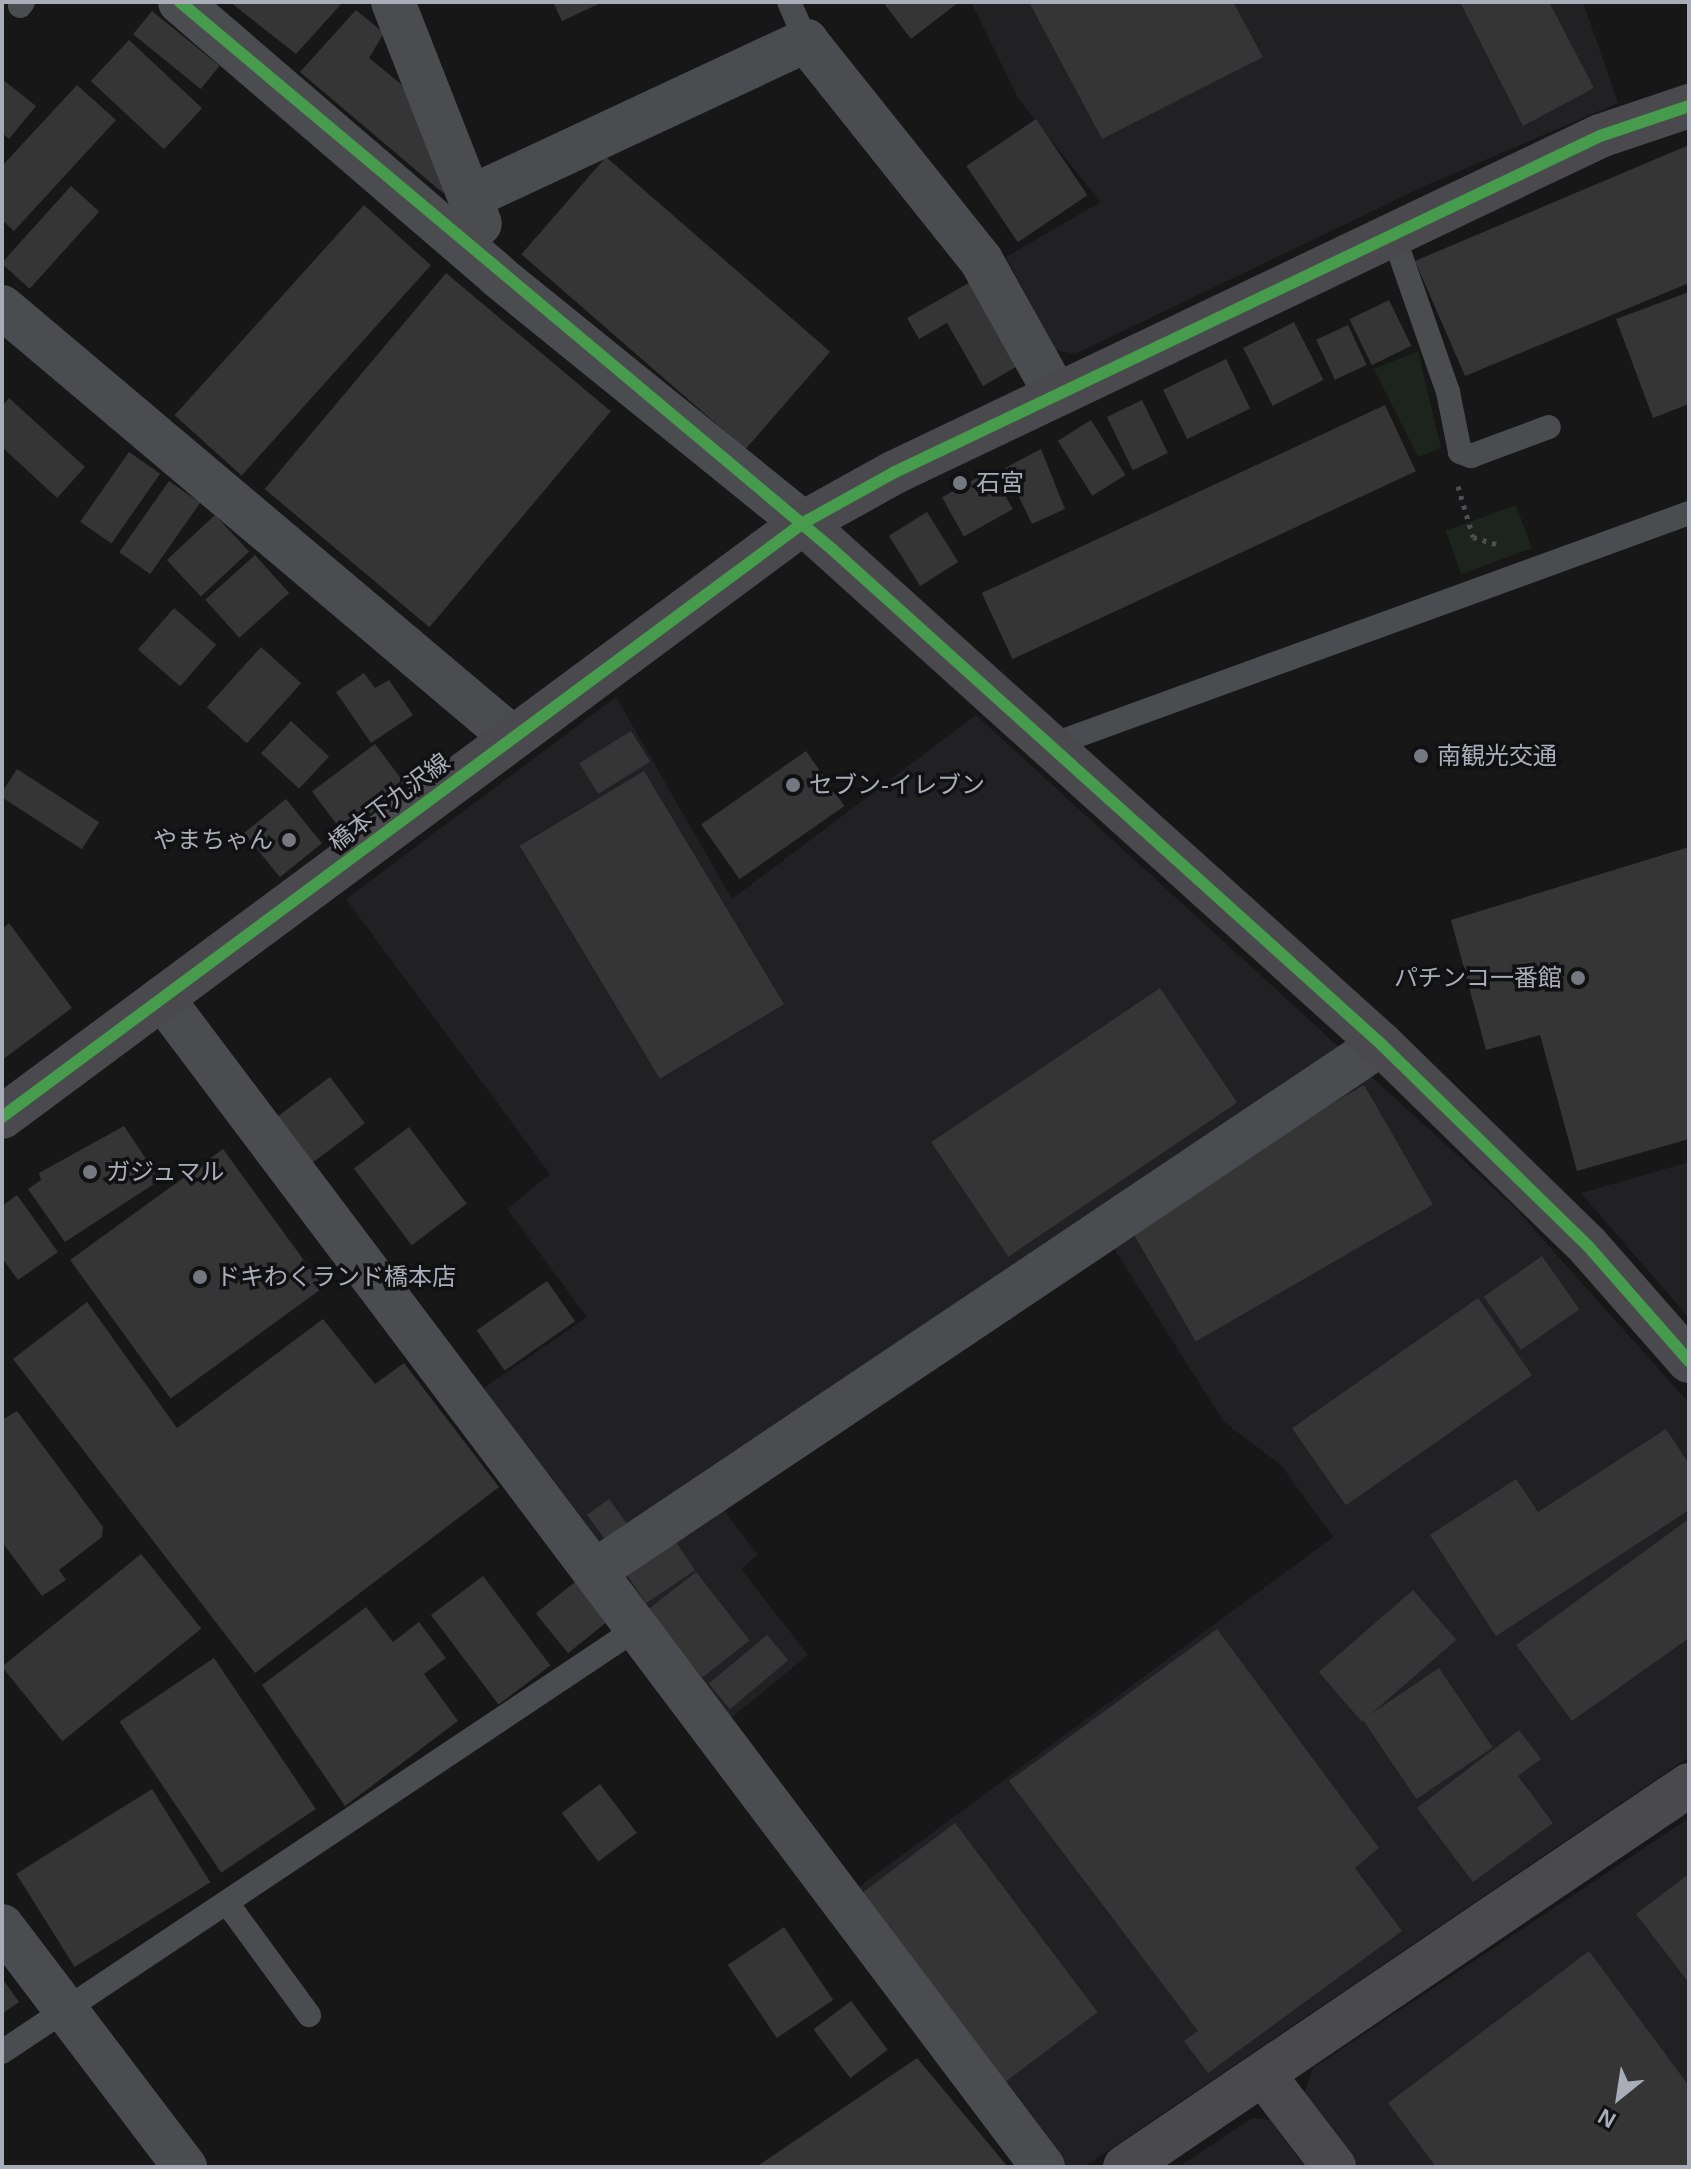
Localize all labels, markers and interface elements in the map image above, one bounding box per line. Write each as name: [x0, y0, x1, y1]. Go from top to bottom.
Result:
place label: 石宮: [976, 469, 1024, 497]
marker: 石宮: [951, 474, 969, 492]
place label: 南観光交通: [1437, 742, 1557, 770]
street label: 橋本下九沢線: [323, 747, 455, 857]
marker: 南観光交通: [1412, 747, 1430, 765]
place label: セブン-イレブン: [809, 771, 985, 799]
marker: セブン-イレブン: [784, 776, 802, 794]
place label: やまちゃん: [153, 826, 273, 854]
marker: やまちゃん: [280, 831, 298, 849]
place label: パチンコ一番館: [1394, 964, 1562, 992]
marker: パチンコ一番館: [1569, 969, 1587, 987]
place label: ガジュマル: [106, 1158, 226, 1186]
marker: ガジュマル: [81, 1163, 99, 1181]
place label: ドキわくランド橋本店: [216, 1263, 456, 1291]
marker: ドキわくランド橋本店: [191, 1268, 209, 1286]
north arrow: [1579, 2057, 1659, 2137]
text: N: [1594, 2103, 1620, 2133]

